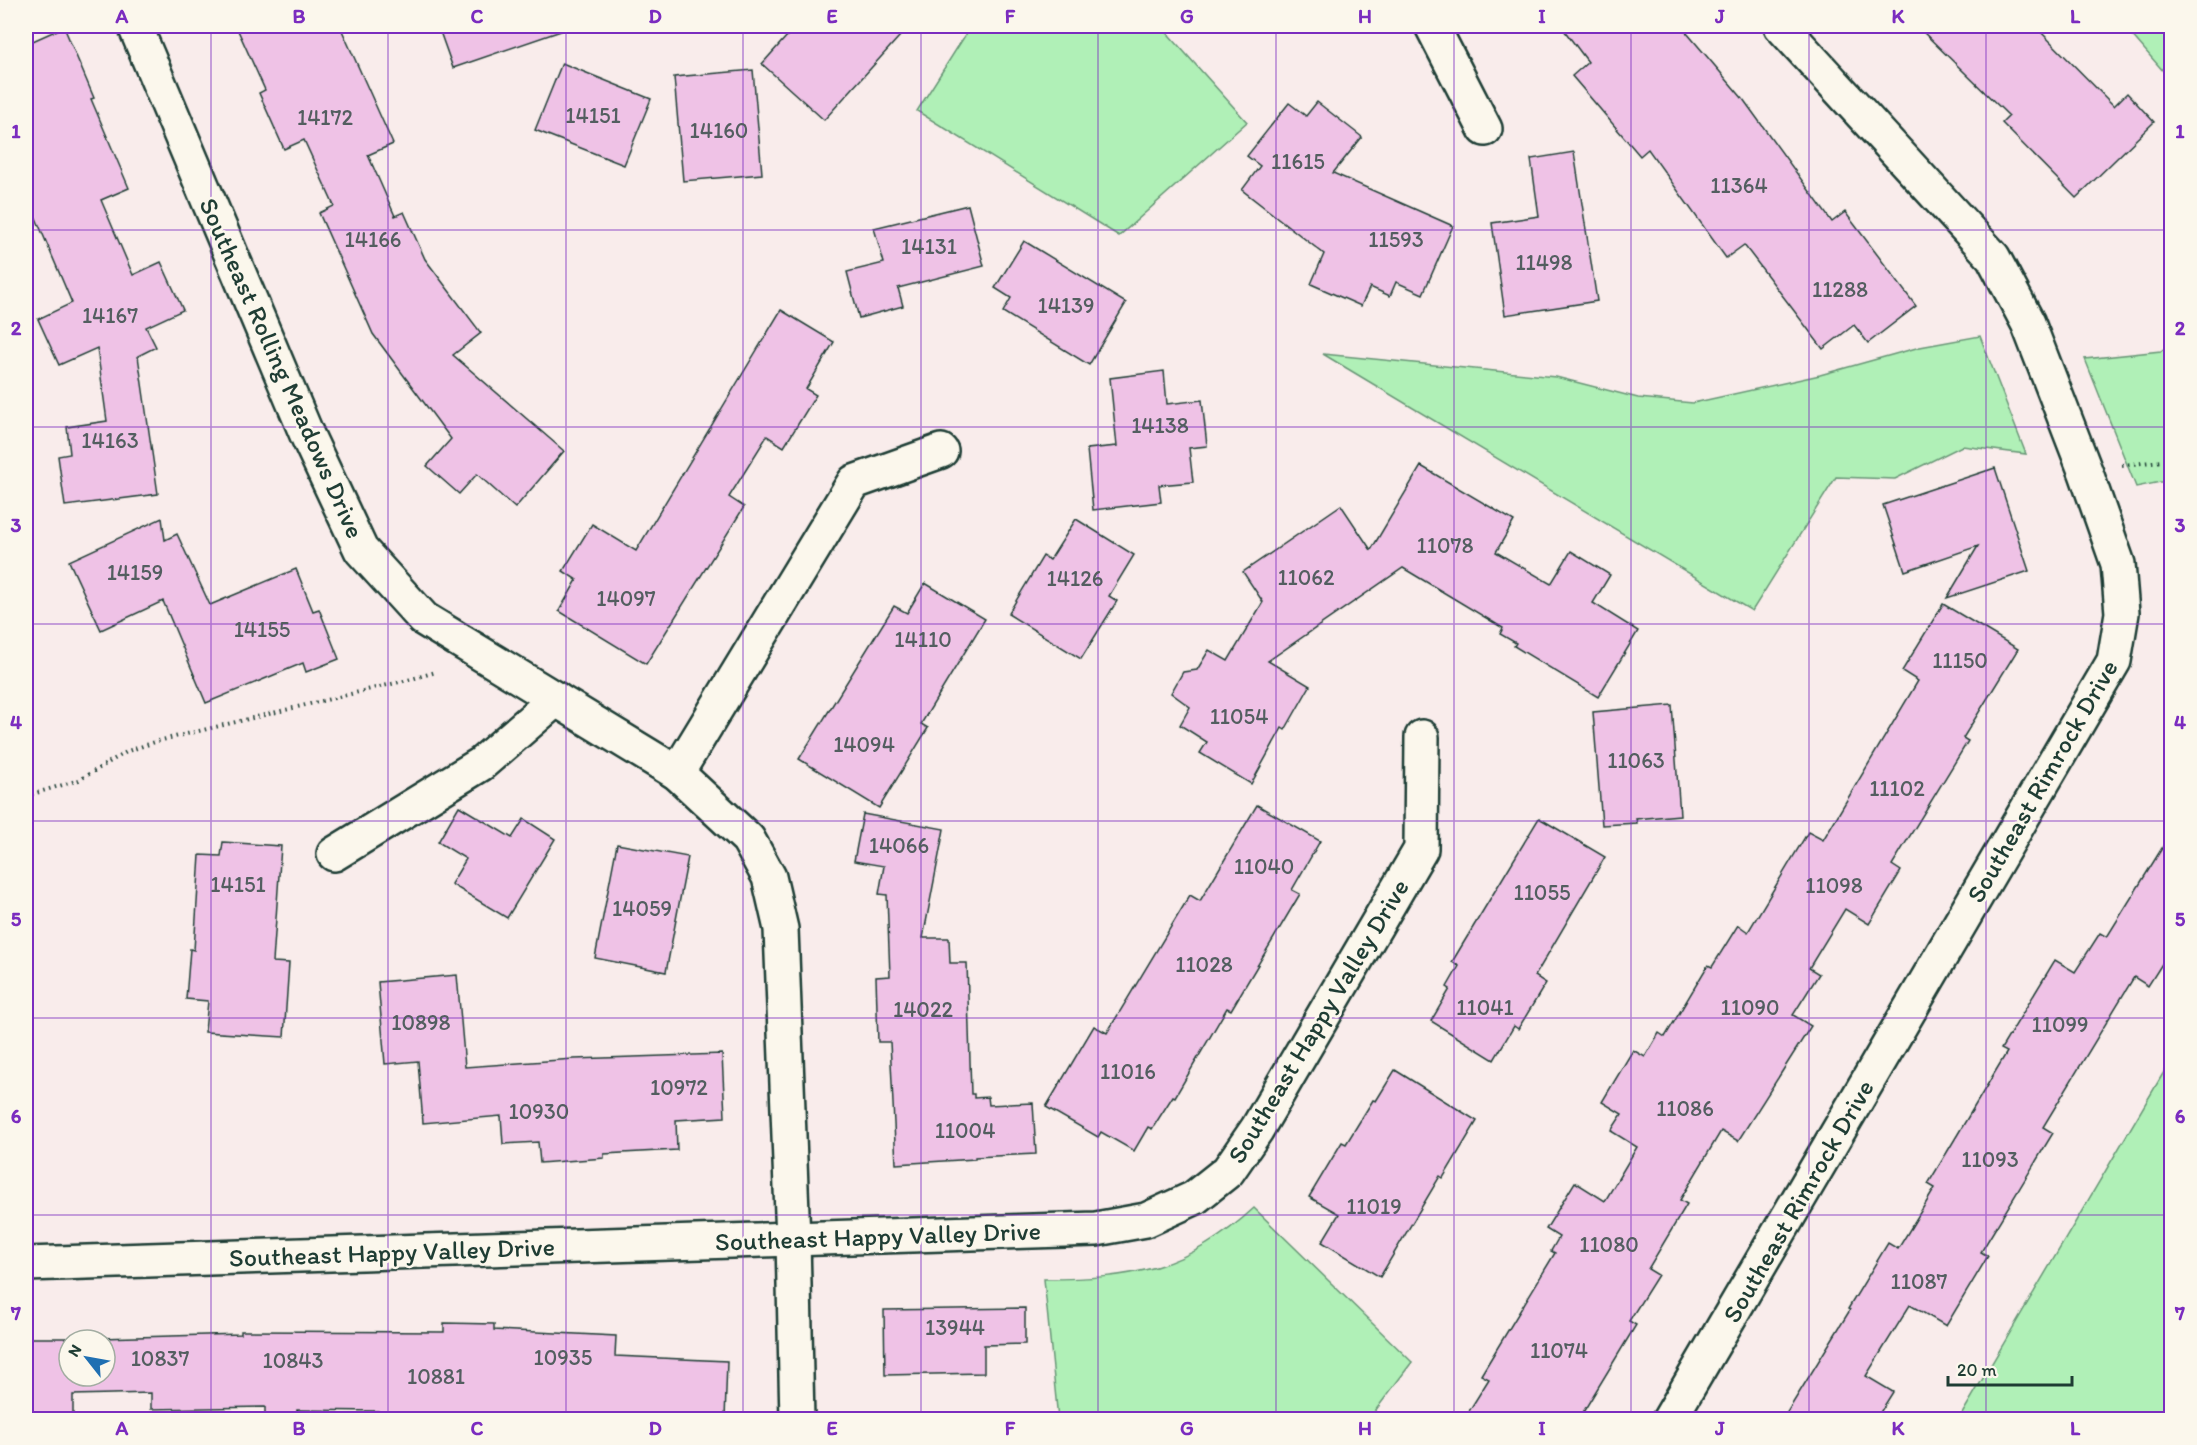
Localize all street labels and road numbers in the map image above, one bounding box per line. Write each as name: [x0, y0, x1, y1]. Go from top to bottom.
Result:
street label: Southeast Rolling Meadows Drive: [192, 193, 372, 543]
street label: Southeast Rimrock Drive: [1959, 654, 2125, 908]
street label: Southeast Happy Valley Drive: [1220, 873, 1416, 1169]
street label: Southeast Rimrock Drive: [1715, 1074, 1881, 1328]
street label: Southeast Happy Valley Drive: [714, 1214, 1042, 1258]
street label: Southeast Happy Valley Drive: [228, 1230, 556, 1274]

